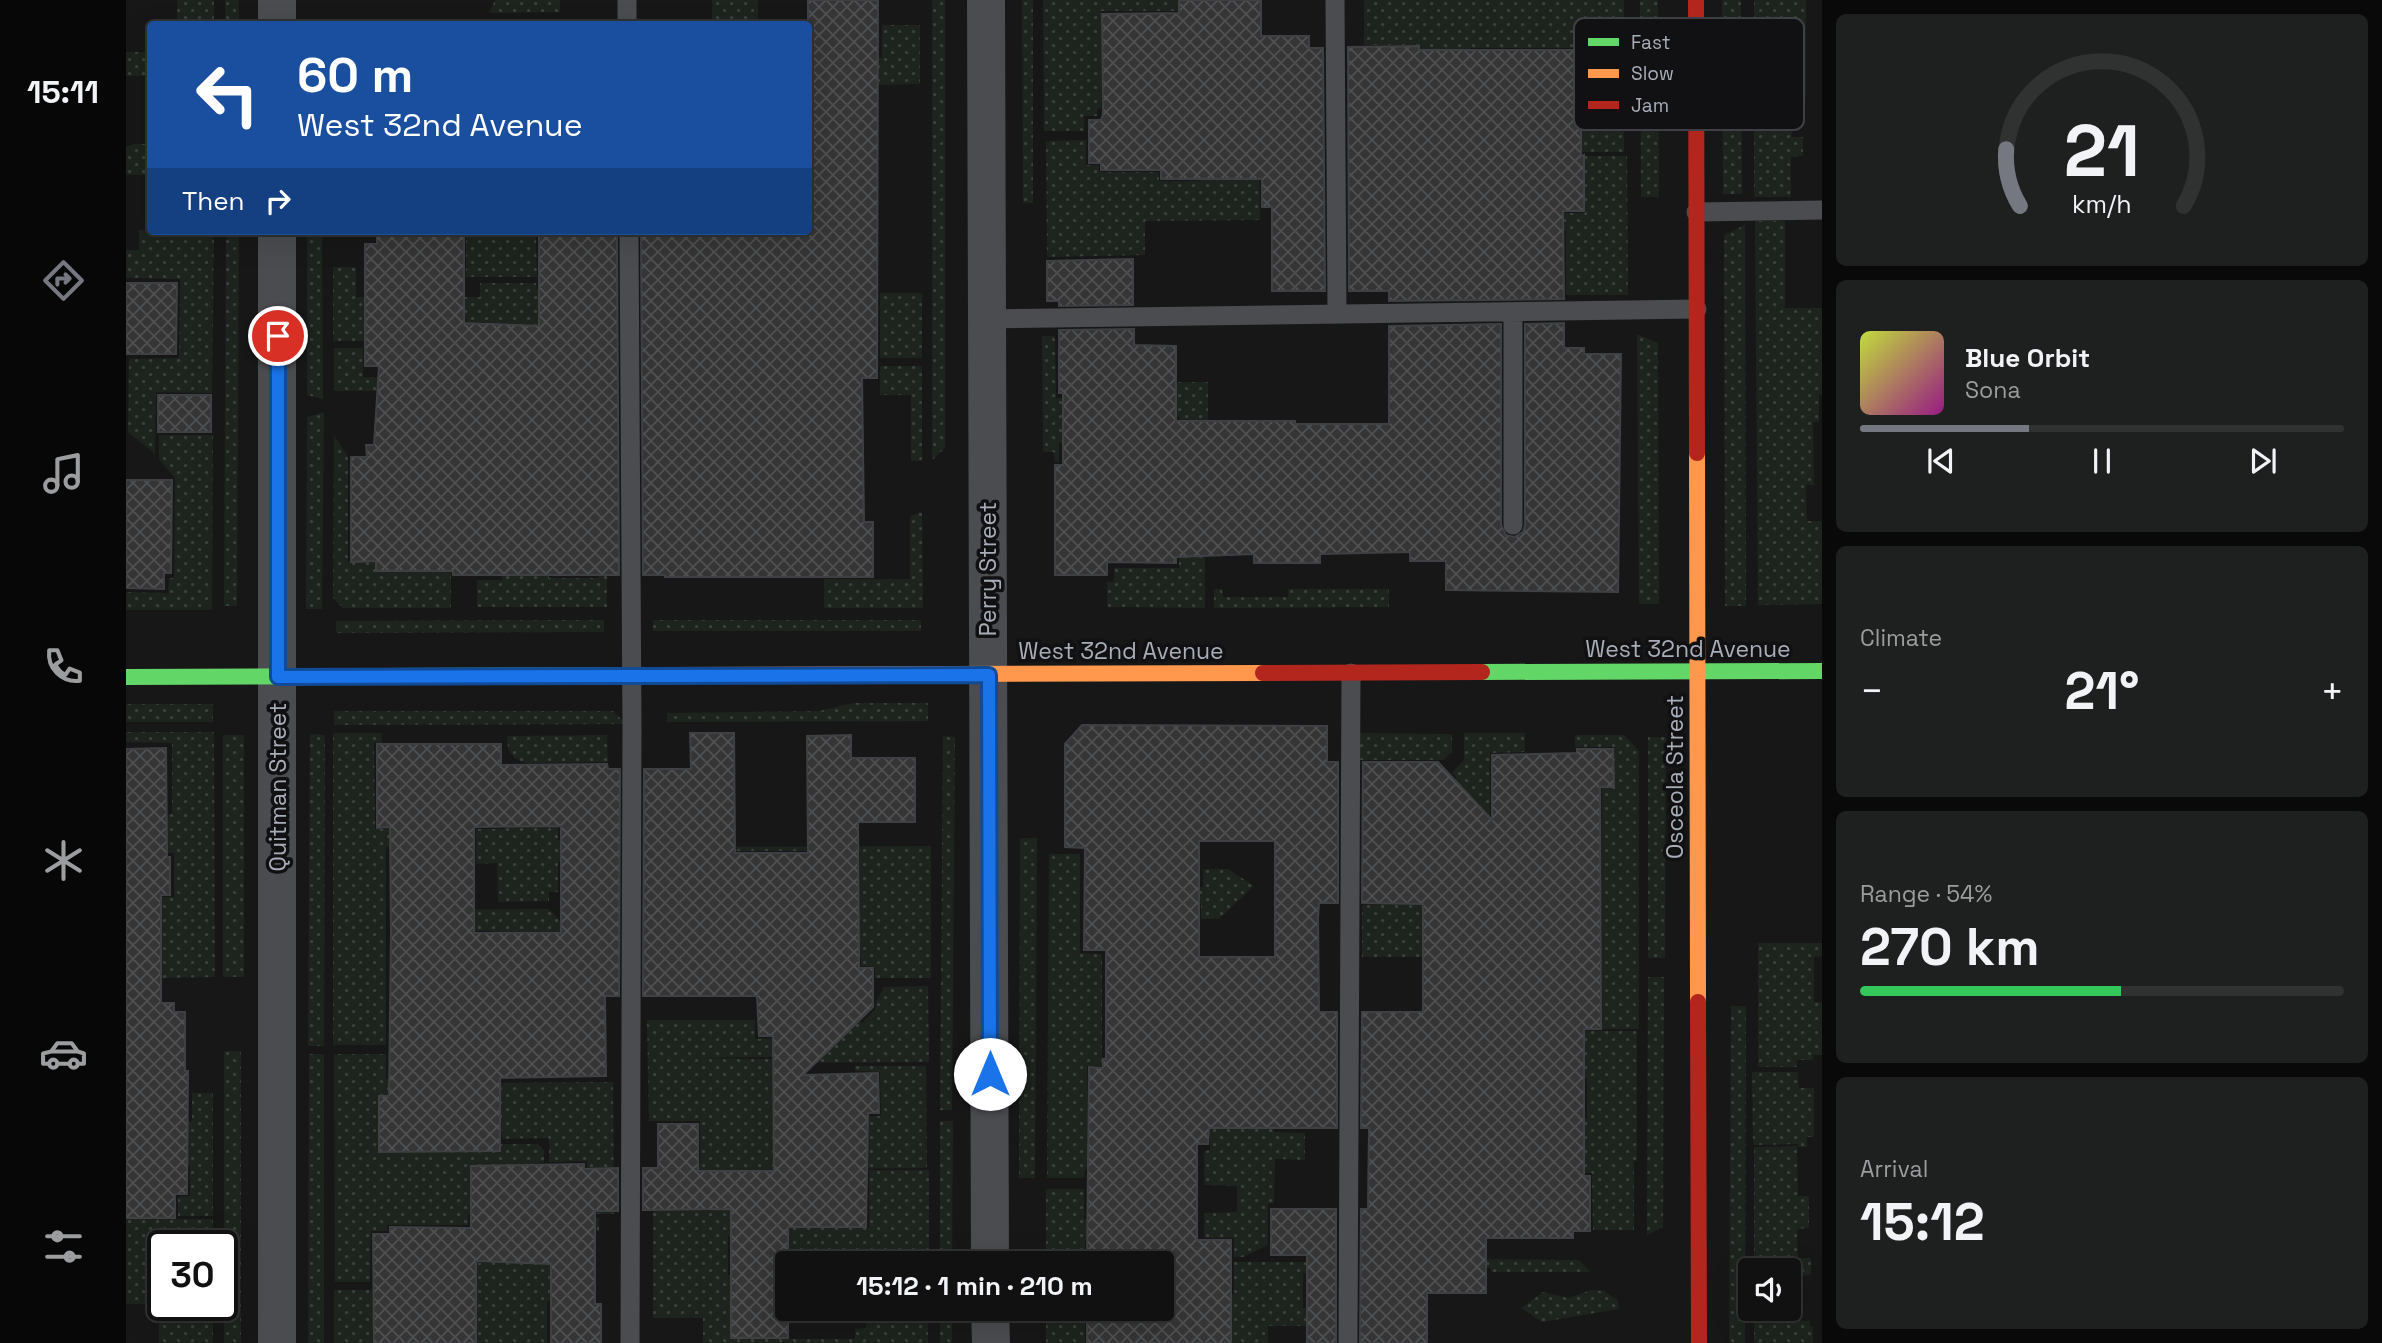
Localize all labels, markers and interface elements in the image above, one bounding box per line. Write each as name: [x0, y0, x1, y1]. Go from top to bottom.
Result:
legend: [1574, 18, 1804, 130]
text: Fast: [1631, 30, 1671, 55]
text: 60 m: [297, 44, 413, 106]
icon: left: [182, 49, 273, 140]
text: Slow: [1631, 61, 1674, 86]
text: 15:11: [27, 72, 99, 112]
text: Jam: [1631, 93, 1669, 118]
text: 21: [2064, 104, 2140, 197]
text: West 32nd Avenue: [297, 105, 583, 145]
icon: right: [259, 182, 297, 220]
text: Then: [182, 184, 245, 218]
text: km/h: [2072, 188, 2132, 220]
icon: directions: [39, 256, 88, 305]
pin: [248, 306, 308, 366]
icon: arrive: [259, 317, 297, 355]
text: Blue Orbit: [1965, 341, 2090, 375]
text: Sona: [1965, 375, 2021, 405]
icon: previous: [1922, 442, 1960, 480]
icon: pause: [2083, 442, 2121, 480]
icon: next: [2244, 442, 2282, 480]
icon: music: [39, 449, 88, 498]
street label: Perry Street: [973, 502, 1003, 636]
text: Climate: [1860, 623, 1942, 653]
street label: West 32nd Avenue: [1585, 634, 1791, 664]
street label: West 32nd Avenue: [1018, 636, 1224, 666]
icon: phone: [39, 642, 88, 691]
text: 21°: [2065, 658, 2139, 724]
text: −: [1860, 667, 1884, 715]
text: +: [2320, 667, 2344, 715]
street label: Osceola Street: [1660, 695, 1690, 859]
street label: Quitman Street: [263, 703, 293, 871]
icon: climate: [39, 836, 88, 885]
text: Range · 54%: [1860, 879, 1992, 909]
text: 270 km: [1860, 914, 2040, 980]
icon: car: [39, 1029, 88, 1078]
position arrow: [953, 1037, 1027, 1111]
text: Arrival: [1860, 1154, 1928, 1184]
text: 15:12: [1860, 1189, 1985, 1255]
icon: filters: [39, 1222, 88, 1271]
speed limit sign: 30: [147, 1230, 238, 1321]
map controls: [1738, 1258, 1801, 1321]
button: sound: [1738, 1258, 1801, 1321]
text: 15:12 · 1 min · 210 m: [856, 1269, 1093, 1303]

